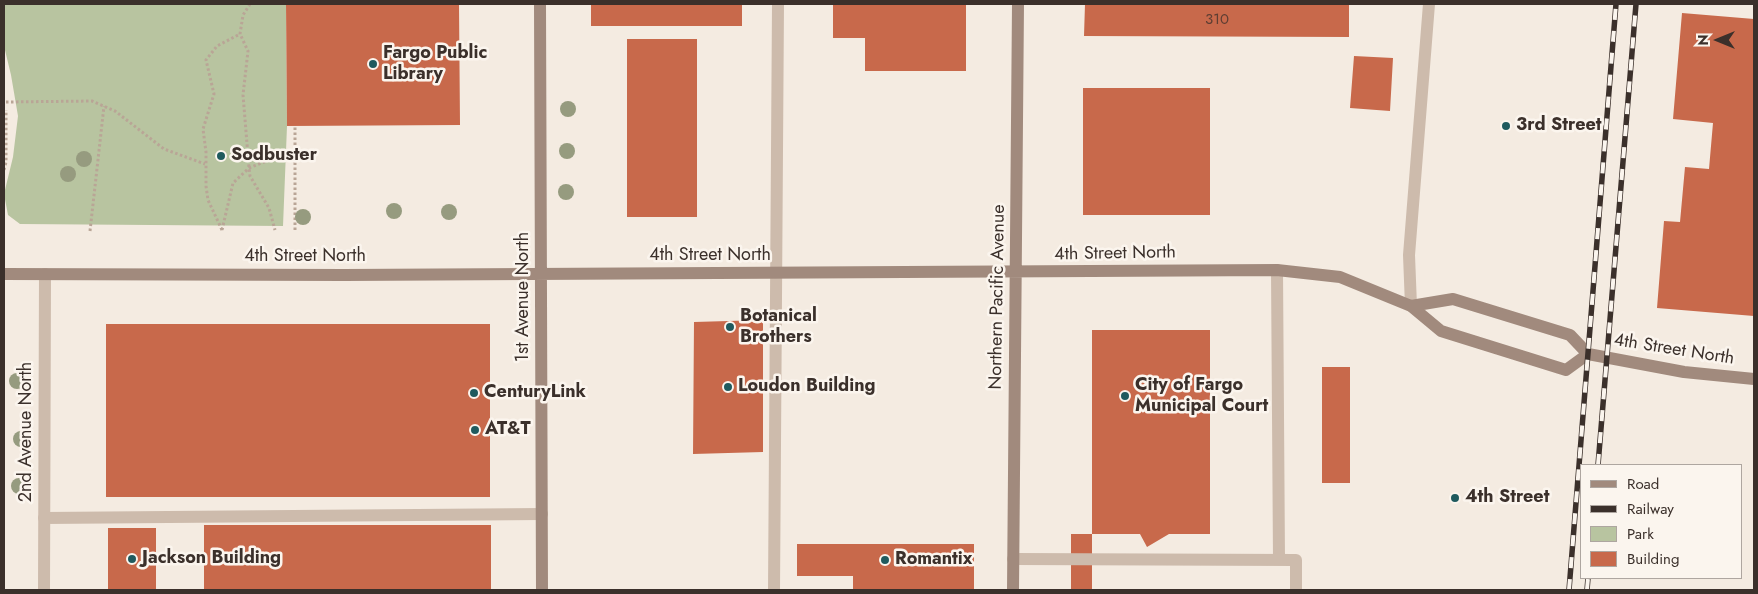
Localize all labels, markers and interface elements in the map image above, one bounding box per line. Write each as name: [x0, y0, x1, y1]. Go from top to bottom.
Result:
house number: 310: [1205, 11, 1229, 29]
north arrow: [1693, 15, 1743, 65]
text: N: [1693, 34, 1713, 46]
place label: Fargo Public Library: [383, 43, 487, 86]
marker: Fargo Public Library: [367, 58, 379, 70]
place label: 3rd Street: [1516, 115, 1602, 137]
marker: 3rd Street: [1500, 120, 1512, 132]
place label: Sodbuster: [231, 145, 317, 167]
marker: Sodbuster: [215, 150, 227, 162]
street label: Northern Pacific Avenue: [986, 204, 1010, 390]
street label: 1st Avenue North: [513, 232, 535, 362]
street label: 4th Street North: [1054, 242, 1176, 266]
street label: 4th Street North: [649, 245, 771, 267]
street label: 4th Street North: [244, 246, 366, 268]
place label: Botanical Brothers: [740, 306, 817, 348]
marker: Botanical Brothers: [724, 321, 736, 333]
street label: 4th Street North: [1612, 330, 1736, 370]
street label: 2nd Avenue North: [16, 362, 38, 502]
place label: City of Fargo Municipal Court: [1135, 375, 1268, 418]
place label: Loudon Building: [738, 376, 875, 398]
marker: Loudon Building: [722, 381, 734, 393]
place label: CenturyLink: [484, 382, 586, 404]
marker: CenturyLink: [468, 387, 480, 399]
marker: City of Fargo Municipal Court: [1119, 390, 1131, 402]
place label: AT&T: [485, 419, 531, 441]
marker: AT&T: [469, 424, 481, 436]
legend: [1580, 464, 1743, 579]
text: Road: [1627, 473, 1659, 495]
place label: 4th Street: [1465, 487, 1549, 509]
marker: 4th Street: [1449, 492, 1461, 504]
text: Railway: [1627, 498, 1674, 520]
text: Park: [1627, 523, 1654, 545]
place label: Jackson Building: [142, 548, 281, 570]
text: Building: [1627, 548, 1679, 570]
place label: Romantix: [895, 549, 972, 571]
marker: Jackson Building: [126, 553, 138, 565]
marker: Romantix: [879, 554, 891, 566]

